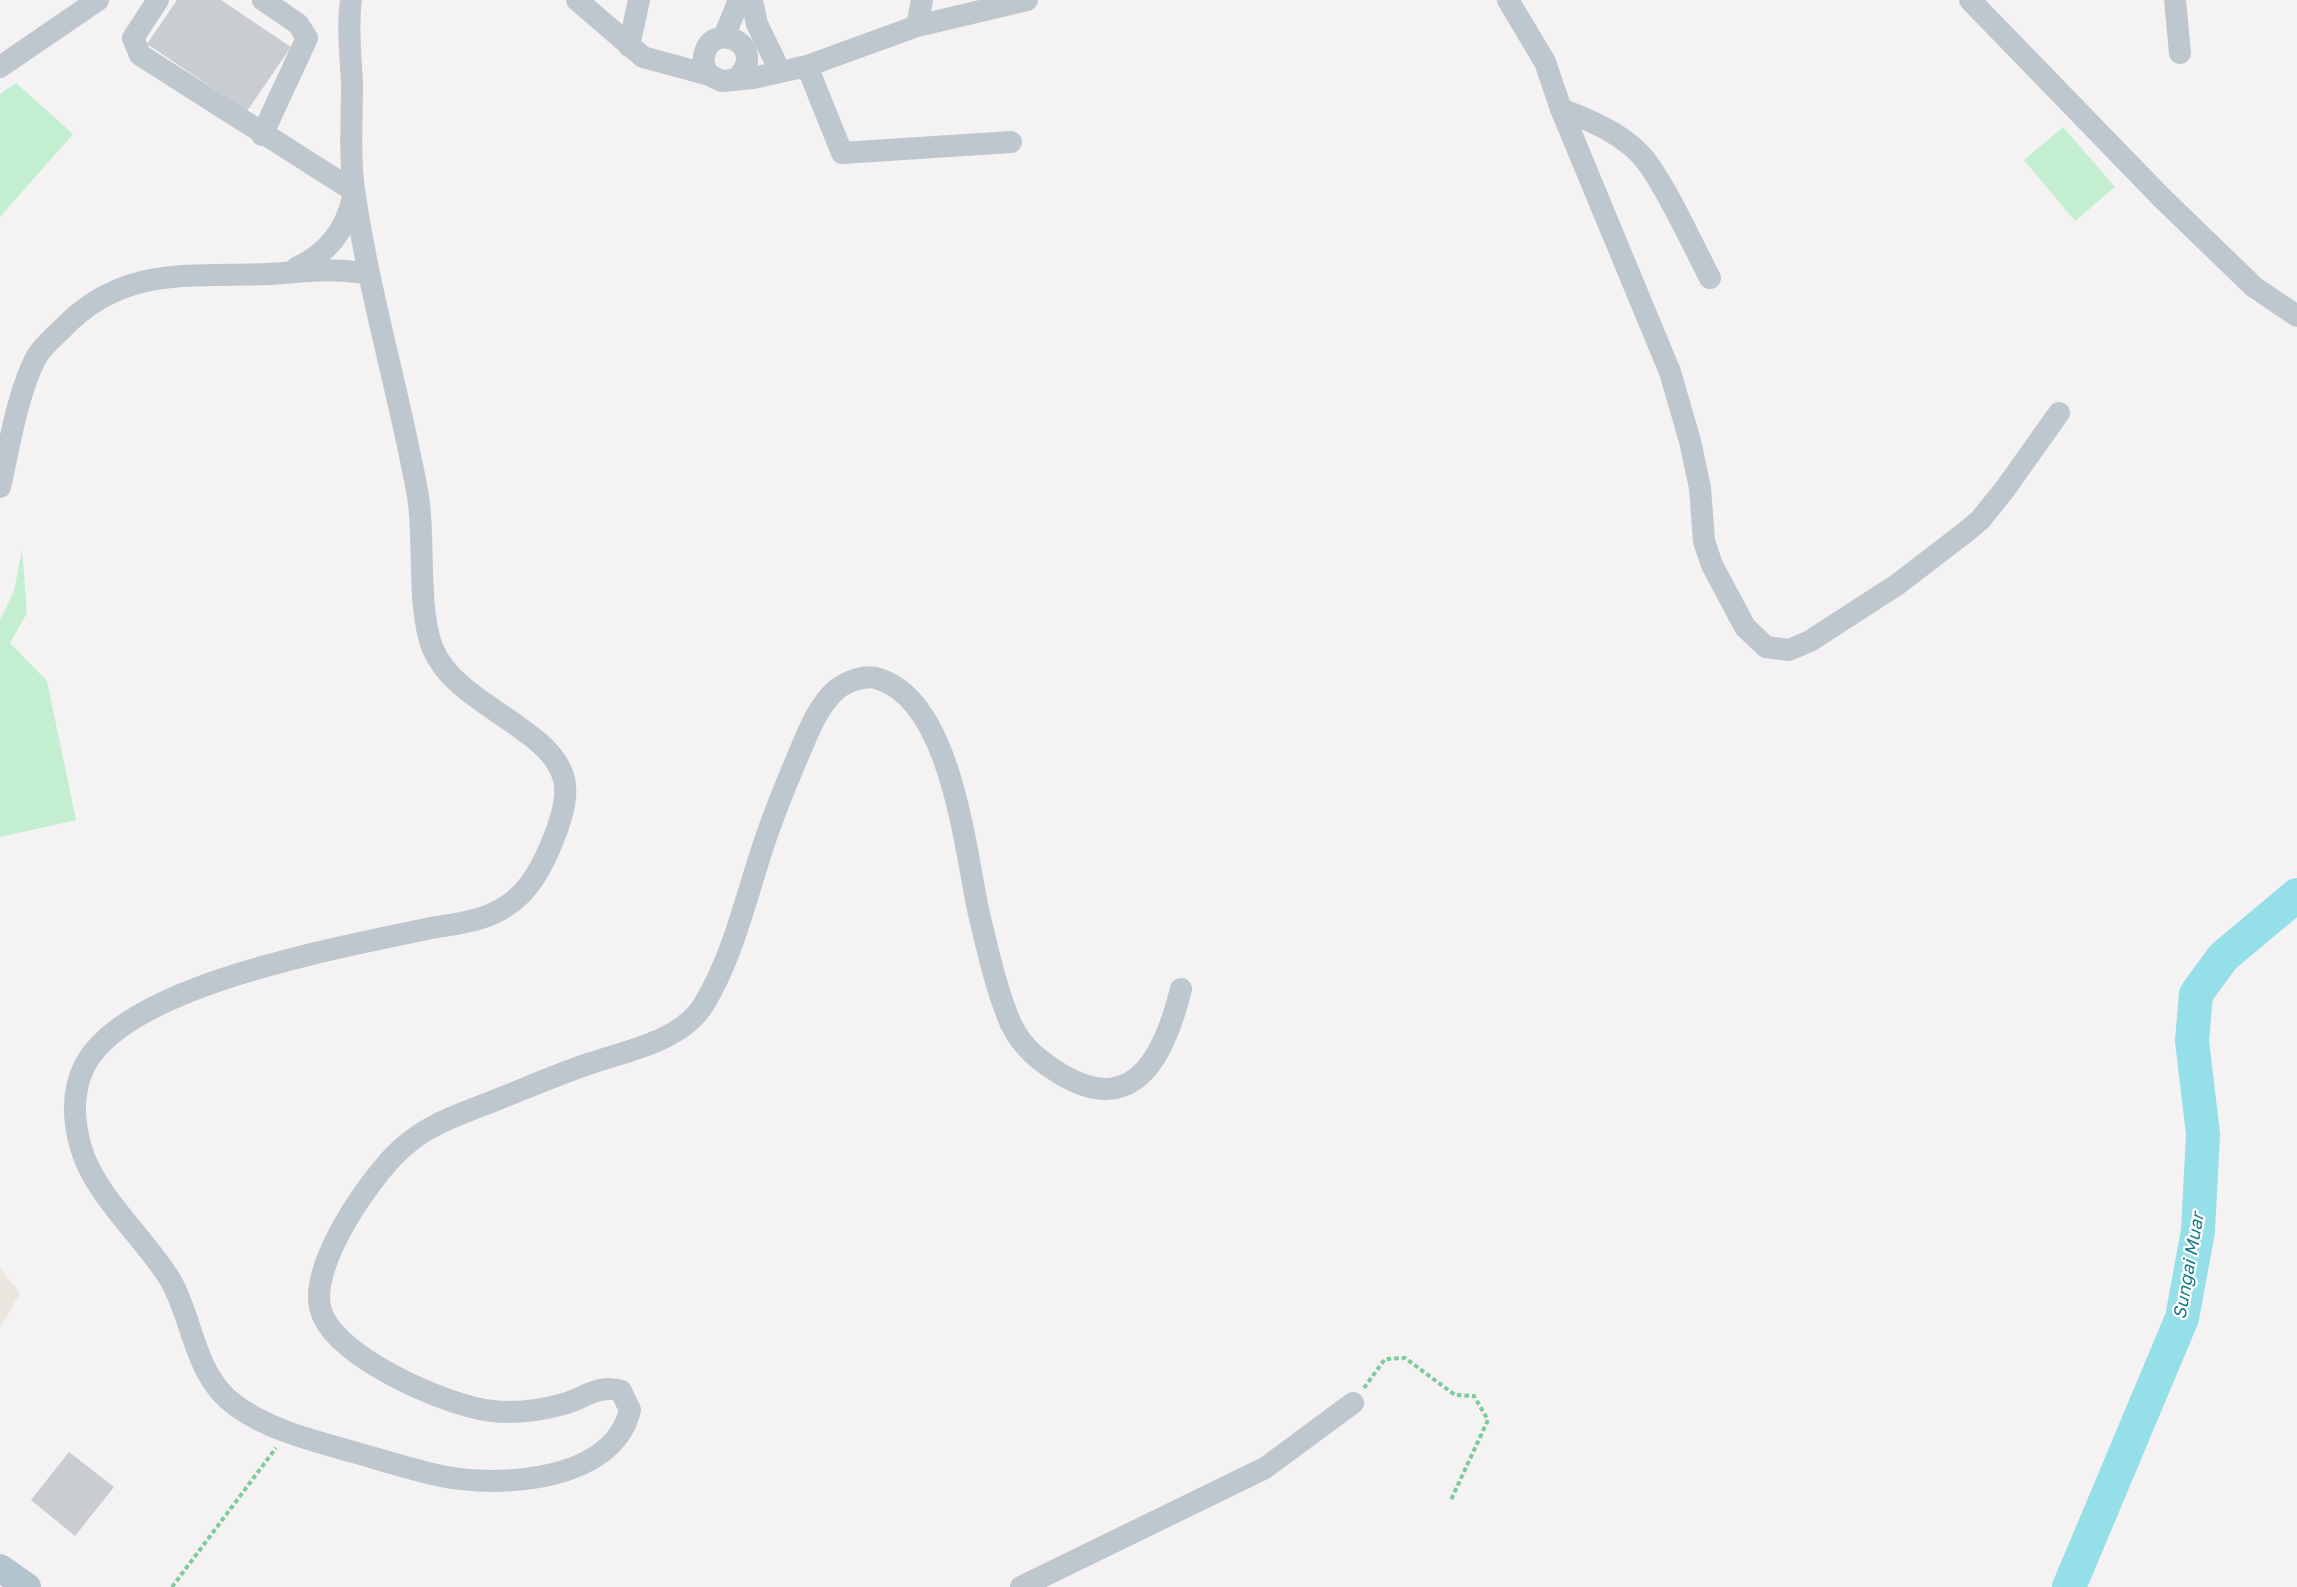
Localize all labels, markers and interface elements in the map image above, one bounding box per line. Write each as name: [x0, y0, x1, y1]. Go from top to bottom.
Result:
water label: Sungai Muar: [2169, 1211, 2209, 1321]

